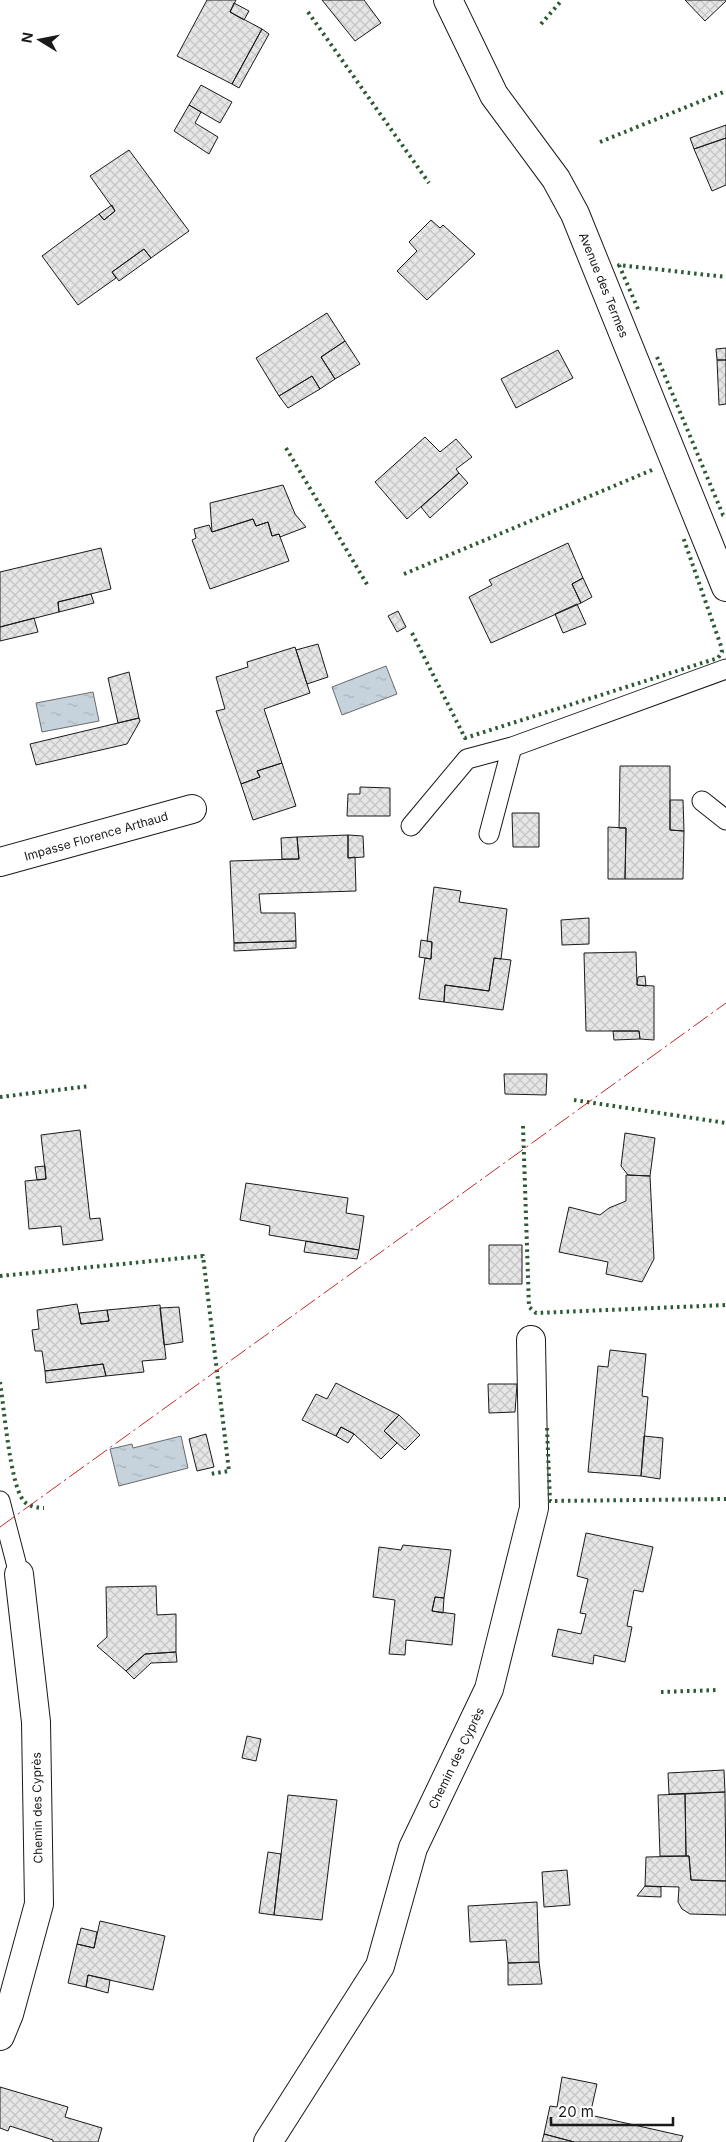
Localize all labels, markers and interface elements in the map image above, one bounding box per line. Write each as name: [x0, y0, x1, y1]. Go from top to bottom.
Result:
north arrow: [15, 15, 65, 65]
text: N: [17, 31, 36, 44]
street label: Avenue des Termes: [576, 230, 632, 340]
street label: Impasse Florence Arthaud: [22, 808, 170, 864]
street label: Chemin des Cyprès: [425, 1705, 487, 1811]
street label: Chemin des Cyprès: [29, 1752, 45, 1864]
scale bar: [551, 2094, 674, 2126]
text: 20 m: [558, 2102, 594, 2121]

